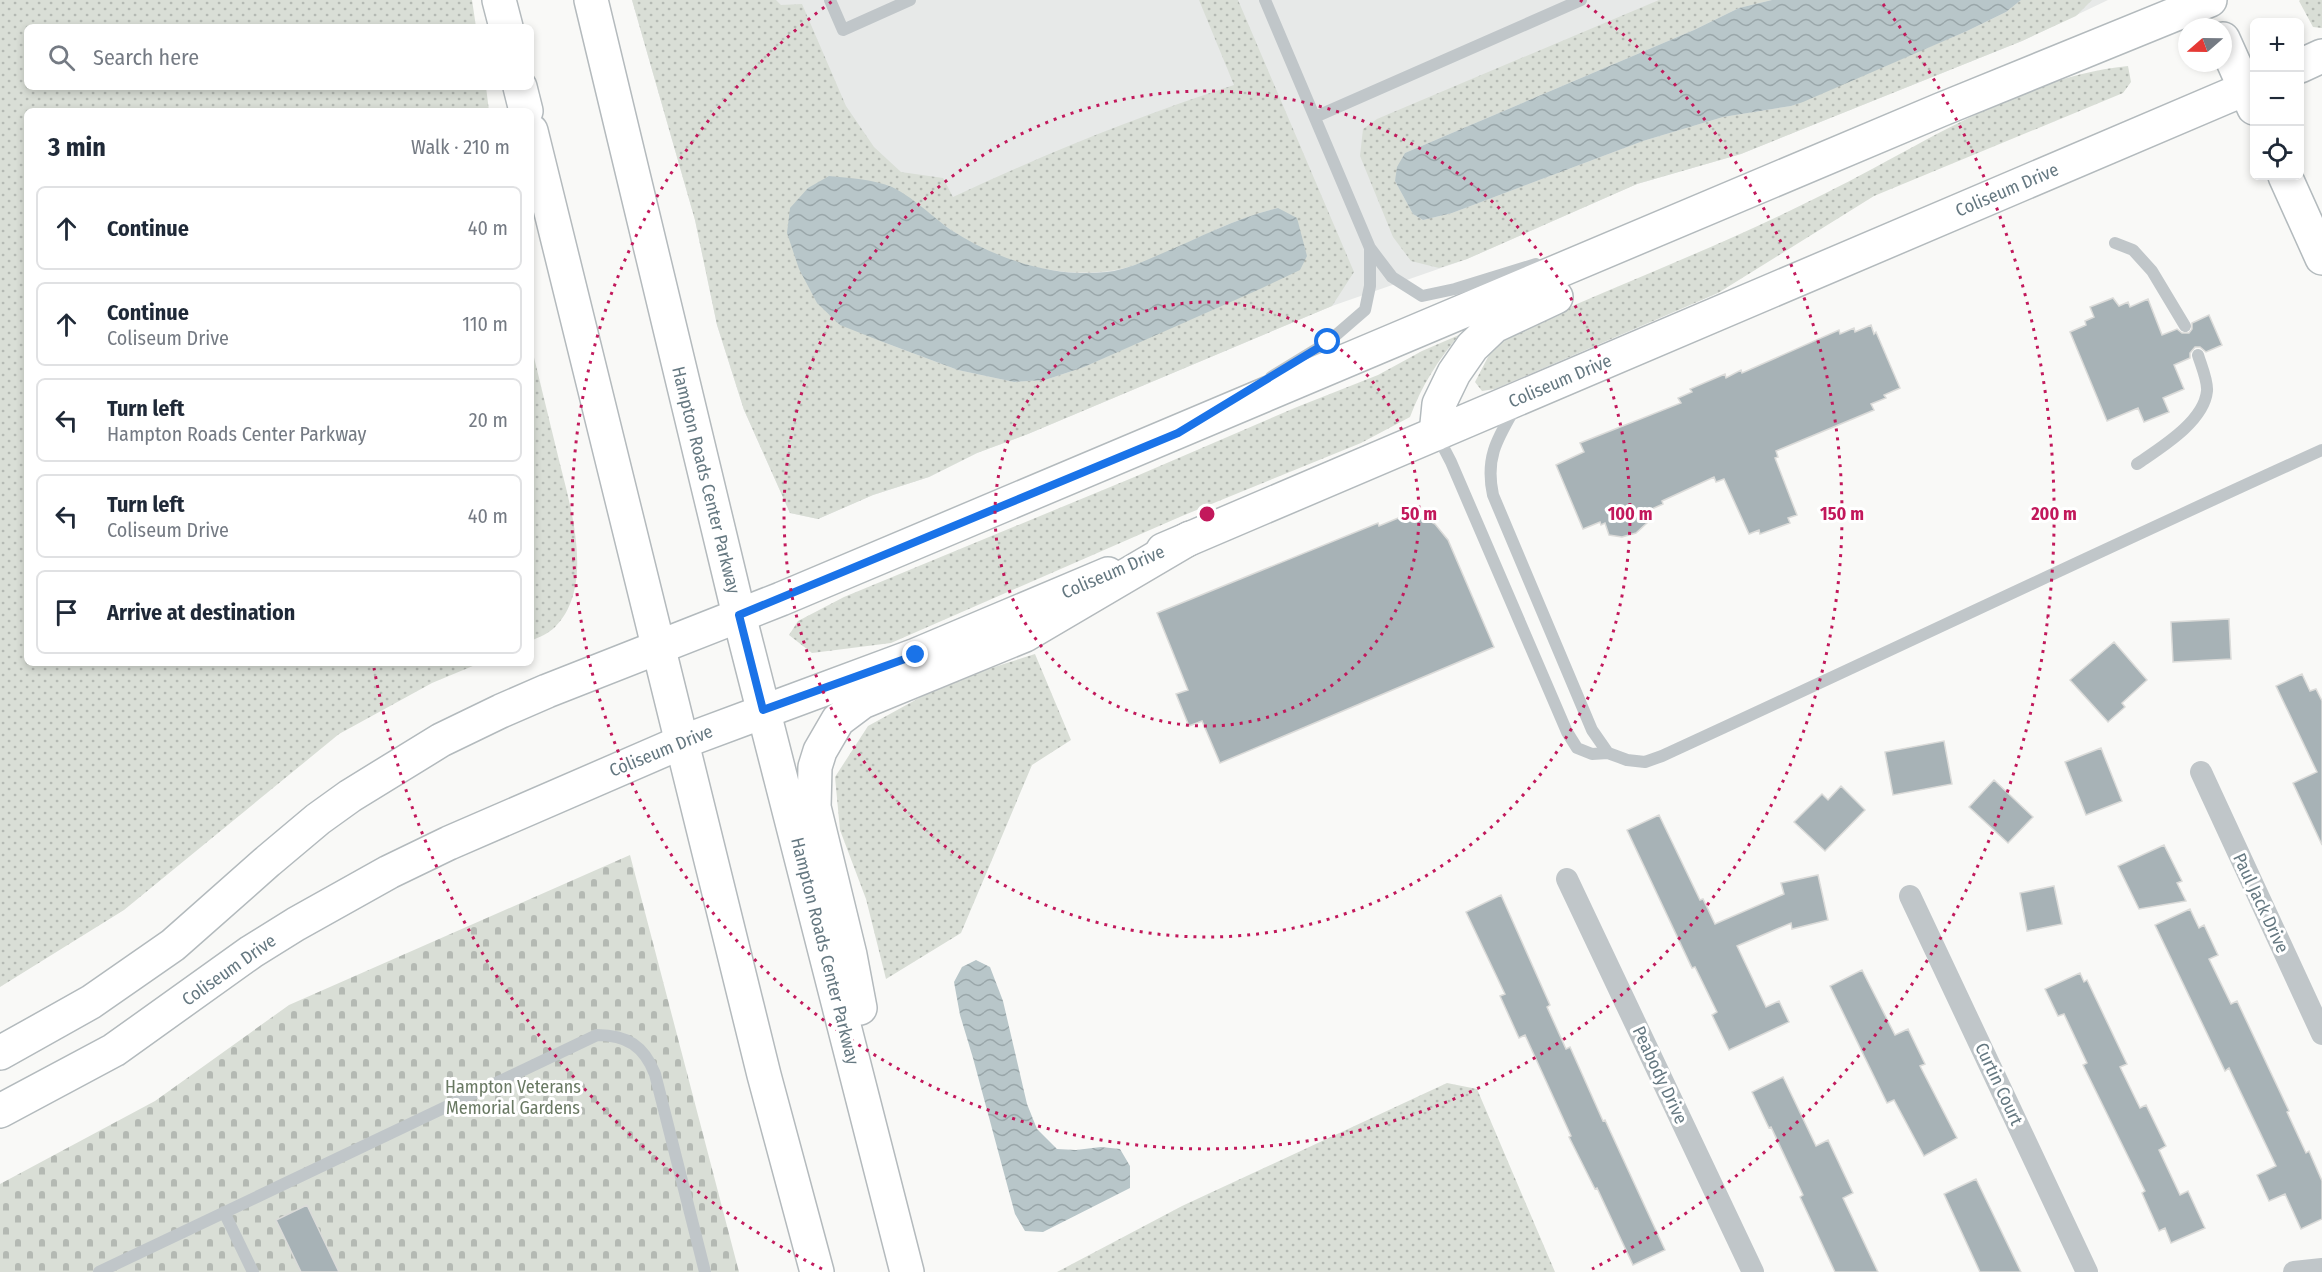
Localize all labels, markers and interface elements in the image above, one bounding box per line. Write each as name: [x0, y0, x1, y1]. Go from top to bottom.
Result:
north arrow: [2178, 18, 2232, 72]
map controls: [2250, 18, 2304, 180]
button: +: [2250, 18, 2304, 72]
search box: [24, 24, 534, 90]
icon: search: [45, 41, 78, 74]
text: Search here: [93, 44, 199, 71]
button: −: [2250, 72, 2304, 126]
button: locate: [2250, 126, 2304, 180]
text: 3 min: [48, 132, 106, 163]
text: Walk · 210 m: [411, 135, 510, 159]
street label: Coliseum Drive: [1952, 158, 2062, 222]
icon: ahead: [50, 212, 83, 245]
text: Continue: [107, 215, 189, 242]
text: 40 m: [468, 216, 508, 240]
text: Continue: [107, 299, 189, 326]
icon: ahead: [50, 308, 83, 341]
text: 110 m: [462, 312, 508, 336]
text: Coliseum Drive: [107, 326, 229, 350]
route start: [1314, 328, 1340, 354]
street label: Coliseum Drive: [1505, 349, 1615, 413]
street label: Hampton Roads Center Parkway: [667, 364, 745, 596]
text: Turn left: [107, 395, 185, 422]
icon: left: [50, 404, 83, 437]
text: 20 m: [469, 408, 508, 432]
text: Hampton Roads Center Parkway: [107, 422, 366, 446]
text: Turn left: [107, 491, 185, 518]
icon: left: [50, 500, 83, 533]
text: 50 m: [1401, 503, 1437, 525]
text: 100 m: [1608, 503, 1652, 525]
text: 150 m: [1820, 503, 1864, 525]
text: 200 m: [2030, 503, 2077, 525]
text: 40 m: [468, 504, 508, 528]
centre of rings: [1197, 504, 1217, 524]
text: Coliseum Drive: [107, 518, 229, 542]
street label: Coliseum Drive: [1058, 540, 1168, 604]
icon: arrive: [50, 596, 83, 629]
text: Arrive at destination: [107, 599, 295, 626]
route end: [902, 641, 928, 667]
street label: Coliseum Drive: [606, 720, 716, 782]
street label: Hampton Roads Center Parkway: [786, 835, 864, 1067]
street label: Paul Jack Drive: [2228, 849, 2294, 957]
street label: Coliseum Drive: [178, 929, 280, 1010]
street label: Peabody Drive: [1628, 1023, 1692, 1128]
street label: Curtin Court: [1970, 1039, 2028, 1129]
park label: Hampton Veterans Memorial Gardens: [445, 1076, 581, 1119]

